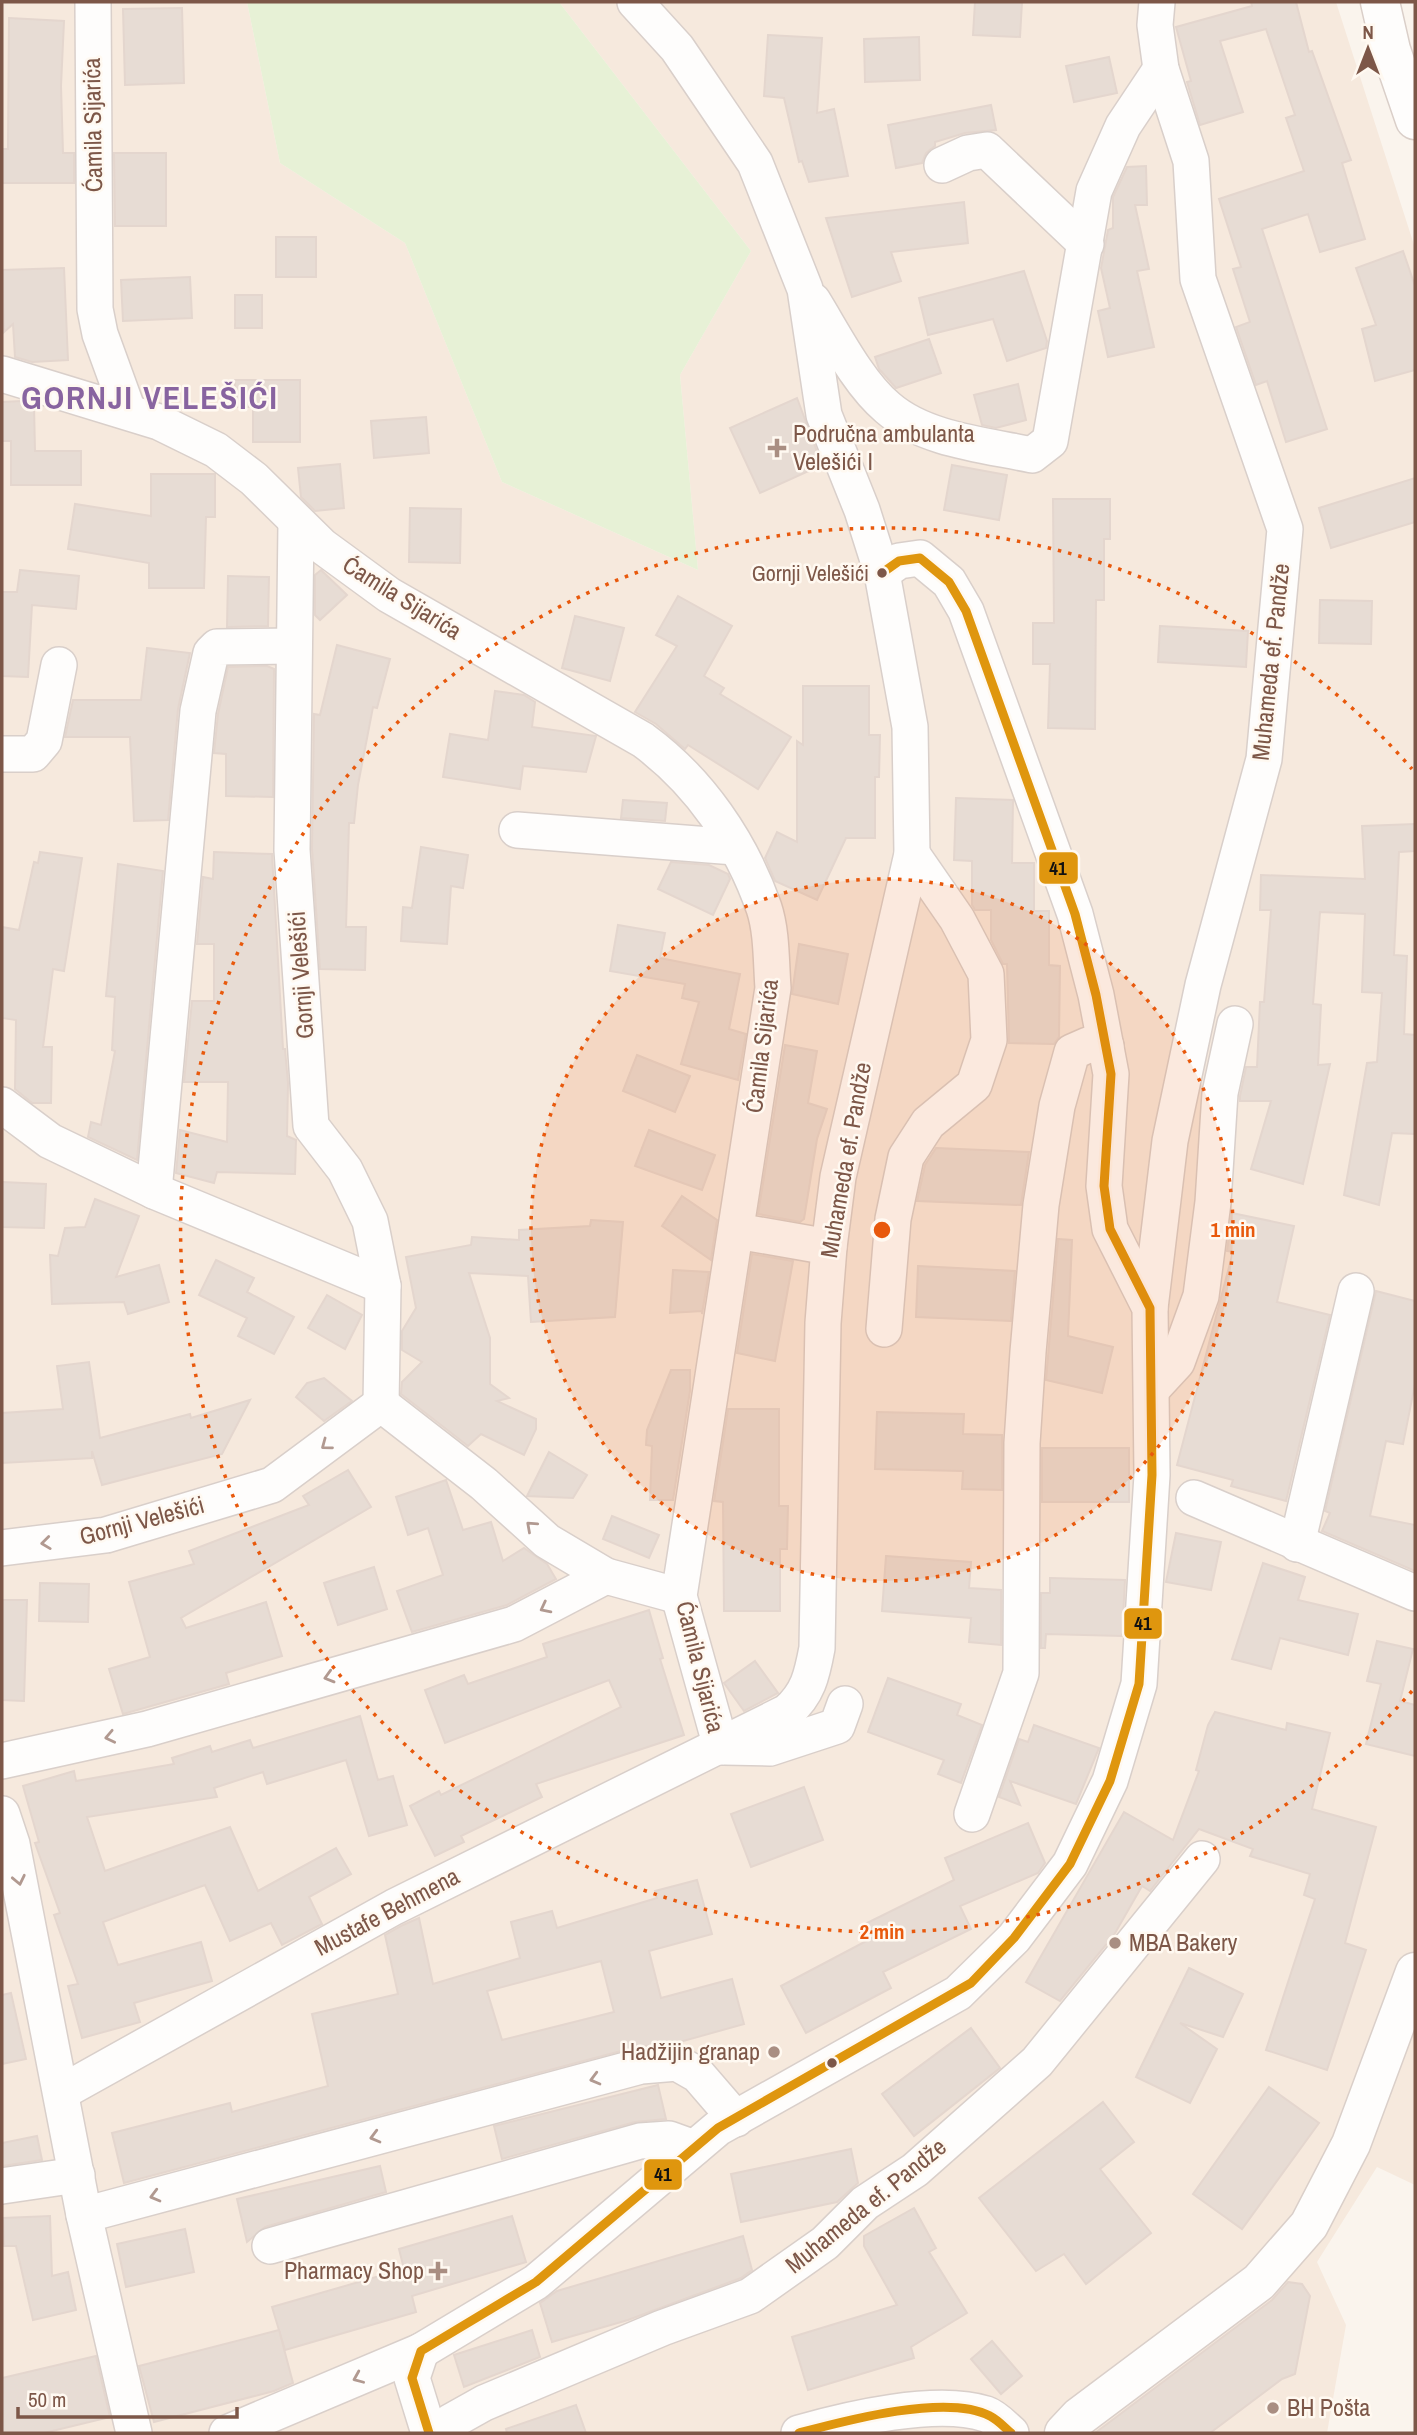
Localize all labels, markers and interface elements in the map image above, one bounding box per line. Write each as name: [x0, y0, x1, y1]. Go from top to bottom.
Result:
north arrow: [1333, 14, 1403, 84]
text: N: [1362, 19, 1374, 45]
street label: Ćamila Sijarića: [75, 57, 109, 193]
district label: GORNJI VELEŠIĆI: [21, 376, 279, 419]
place label: Područna ambulanta Velešići I: [793, 417, 975, 477]
marker: Područna ambulanta Velešići I: [767, 438, 787, 458]
street label: Ćamila Sijarića: [337, 548, 468, 646]
place label: Gornji Velešići: [752, 558, 869, 588]
street label: Muhameda ef. Pandže: [1244, 562, 1296, 762]
marker: Gornji Velešići: [875, 566, 889, 580]
line badge: 41: [1038, 851, 1079, 885]
text: 41: [1049, 855, 1067, 881]
street label: Gornji Velešići: [280, 910, 320, 1040]
street label: Ćamila Sijarića: [737, 977, 785, 1115]
street label: Muhameda ef. Pandže: [812, 1060, 878, 1260]
text: 1 min: [1211, 1215, 1255, 1244]
centre of rings: [870, 1218, 894, 1242]
one-way arrow: [321, 1436, 334, 1449]
street label: Gornji Velešići: [76, 1488, 208, 1552]
one-way arrow: [527, 1522, 540, 1534]
one-way arrow: [40, 1535, 52, 1550]
street label: Ćamila Sijarića: [669, 1598, 733, 1736]
one-way arrow: [540, 1599, 552, 1613]
line badge: 41: [1123, 1607, 1163, 1640]
text: 41: [1134, 1610, 1152, 1636]
one-way arrow: [323, 1668, 335, 1683]
one-way arrow: [104, 1729, 116, 1743]
street label: Mustafe Behmena: [309, 1859, 465, 1963]
one-way arrow: [11, 1874, 25, 1886]
text: 2 min: [860, 1917, 904, 1946]
place label: MBA Bakery: [1129, 1926, 1237, 1958]
marker: MBA Bakery: [1107, 1935, 1123, 1951]
place label: Hadžijin granap: [621, 2035, 760, 2067]
marker: Hadžijin granap: [766, 2044, 782, 2060]
unlabelled marker: [825, 2056, 839, 2070]
one-way arrow: [589, 2071, 601, 2085]
one-way arrow: [369, 2129, 381, 2144]
street label: Muhameda ef. Pandže: [778, 2130, 952, 2280]
line badge: 41: [643, 2158, 683, 2191]
text: 41: [654, 2161, 672, 2187]
one-way arrow: [149, 2188, 161, 2202]
place label: Pharmacy Shop: [284, 2254, 424, 2286]
marker: Pharmacy Shop: [430, 2263, 446, 2279]
one-way arrow: [353, 2370, 365, 2384]
scale bar: [18, 2376, 236, 2420]
text: 50 m: [28, 2385, 66, 2414]
place label: BH Pošta: [1287, 2391, 1370, 2423]
marker: BH Pošta: [1265, 2400, 1281, 2416]

